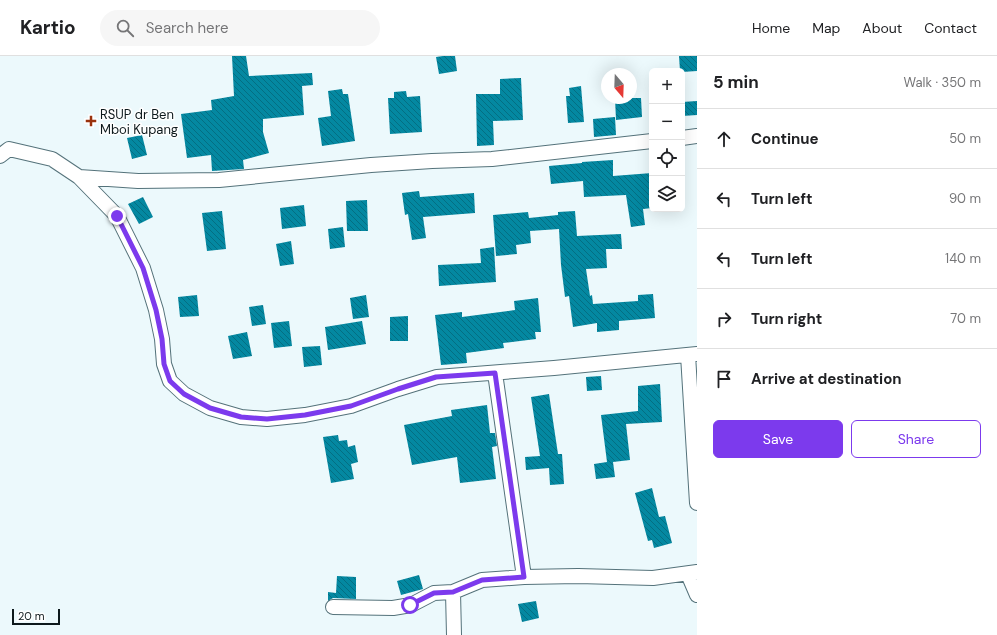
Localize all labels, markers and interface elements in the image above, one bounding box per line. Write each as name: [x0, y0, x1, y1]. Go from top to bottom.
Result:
search box: [100, 10, 380, 46]
text: Kartio: [20, 15, 76, 40]
icon: search: [114, 17, 136, 39]
text: Search here: [146, 18, 228, 38]
text: Home: [752, 19, 790, 37]
text: Map: [812, 19, 840, 37]
text: About: [862, 19, 902, 37]
text: Contact: [924, 19, 977, 37]
north arrow: [601, 68, 637, 104]
map controls: [649, 68, 685, 212]
button: +: [649, 68, 685, 104]
text: 5 min: [713, 71, 759, 93]
text: Walk · 350 m: [903, 74, 981, 91]
button: −: [649, 104, 685, 140]
place label: RSUP dr Ben Mboi Kupang: [100, 106, 178, 138]
marker: RSUP dr Ben Mboi Kupang: [85, 115, 97, 127]
icon: ahead: [713, 128, 735, 150]
text: Continue: [751, 129, 819, 149]
text: 50 m: [949, 130, 981, 147]
button: locate: [649, 140, 685, 176]
button: layers: [649, 176, 685, 212]
icon: left: [713, 188, 735, 210]
text: Turn left: [751, 189, 812, 209]
text: 90 m: [949, 190, 981, 207]
route end: [108, 207, 126, 225]
icon: left: [713, 248, 735, 270]
text: Turn left: [751, 249, 812, 269]
text: 140 m: [945, 250, 981, 267]
icon: right: [713, 308, 735, 330]
text: Turn right: [751, 309, 822, 329]
text: 70 m: [950, 310, 981, 327]
icon: arrive: [713, 368, 735, 390]
text: Arrive at destination: [751, 369, 902, 389]
button: Save: [713, 420, 843, 458]
button: Share: [851, 420, 981, 458]
route start: [401, 596, 419, 614]
scale bar: [12, 607, 60, 626]
text: 20 m: [18, 609, 44, 623]

